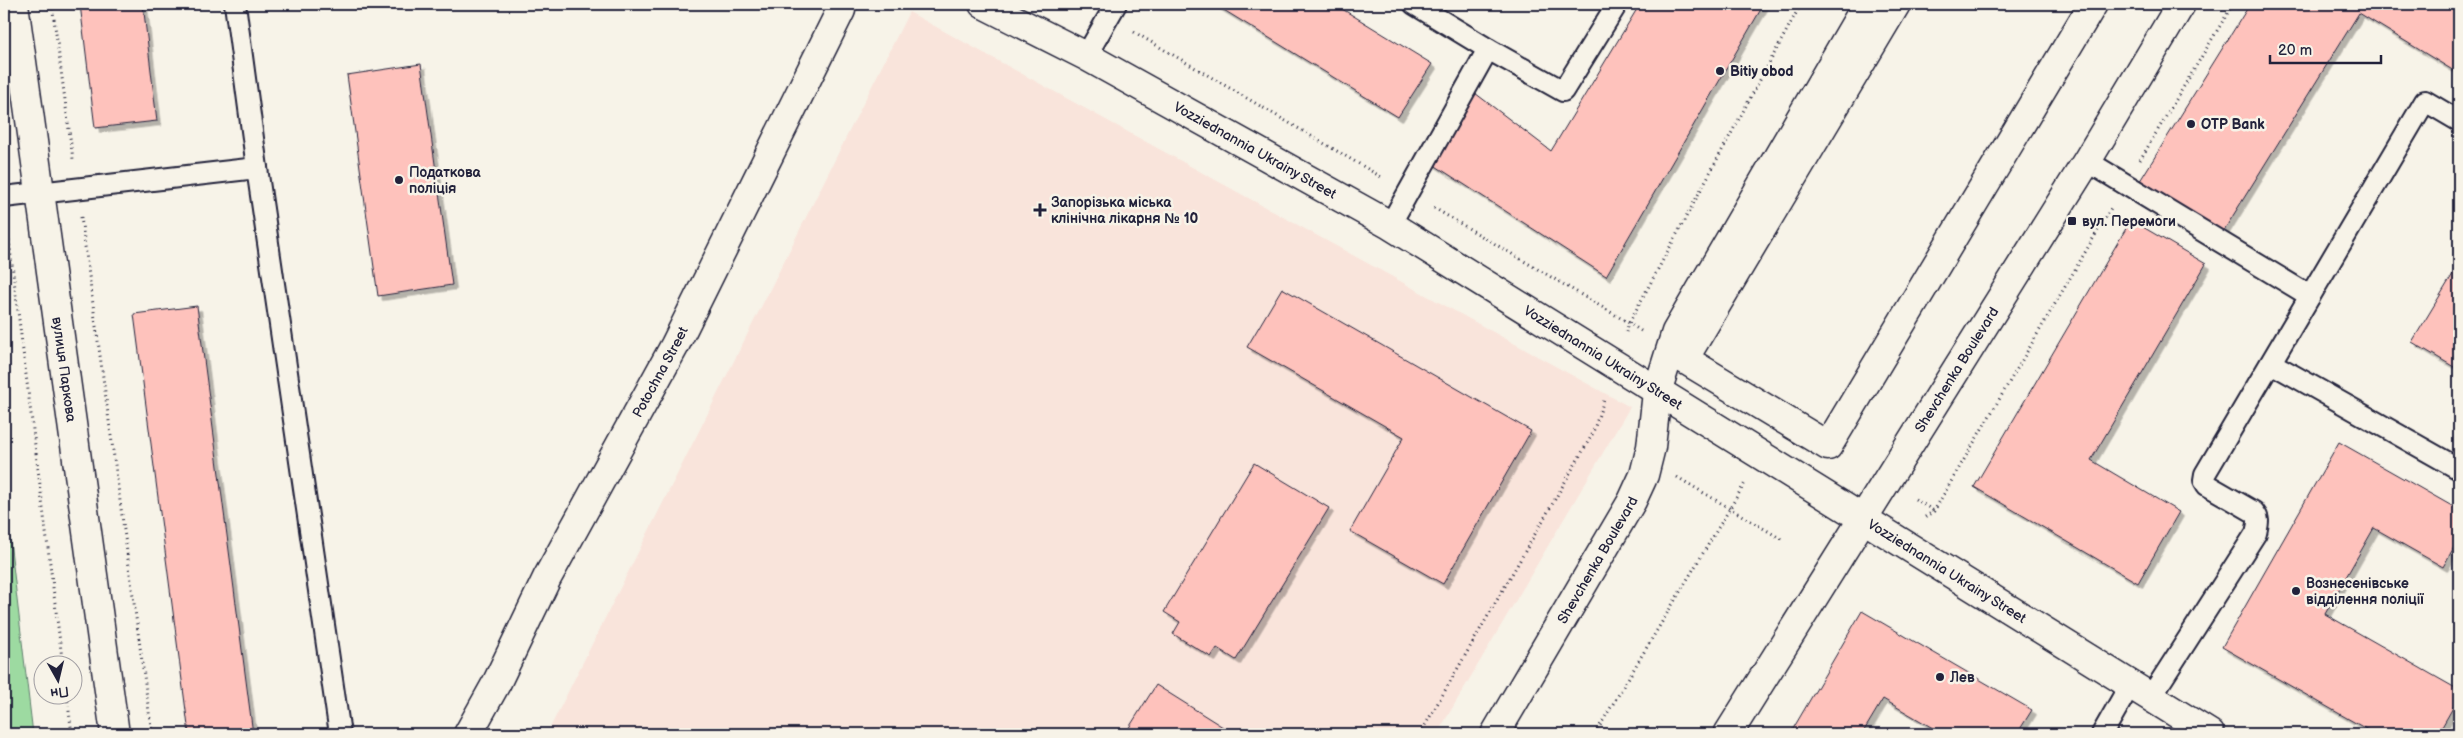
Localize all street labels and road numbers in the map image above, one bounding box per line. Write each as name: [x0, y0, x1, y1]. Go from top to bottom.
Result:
street label: Vozziednannia Ukrainy Street: [1171, 98, 1340, 202]
street label: Vozziednannia Ukrainy Street: [1521, 302, 1686, 413]
street label: Shevchenka Boulevard: [1911, 304, 2002, 435]
street label: вулиця Паркова: [49, 316, 80, 424]
street label: Potochna Street: [628, 323, 692, 420]
street label: Shevchenka Boulevard: [1553, 494, 1641, 627]
street label: Vozziednannia Ukrainy Street: [1865, 515, 2030, 627]

